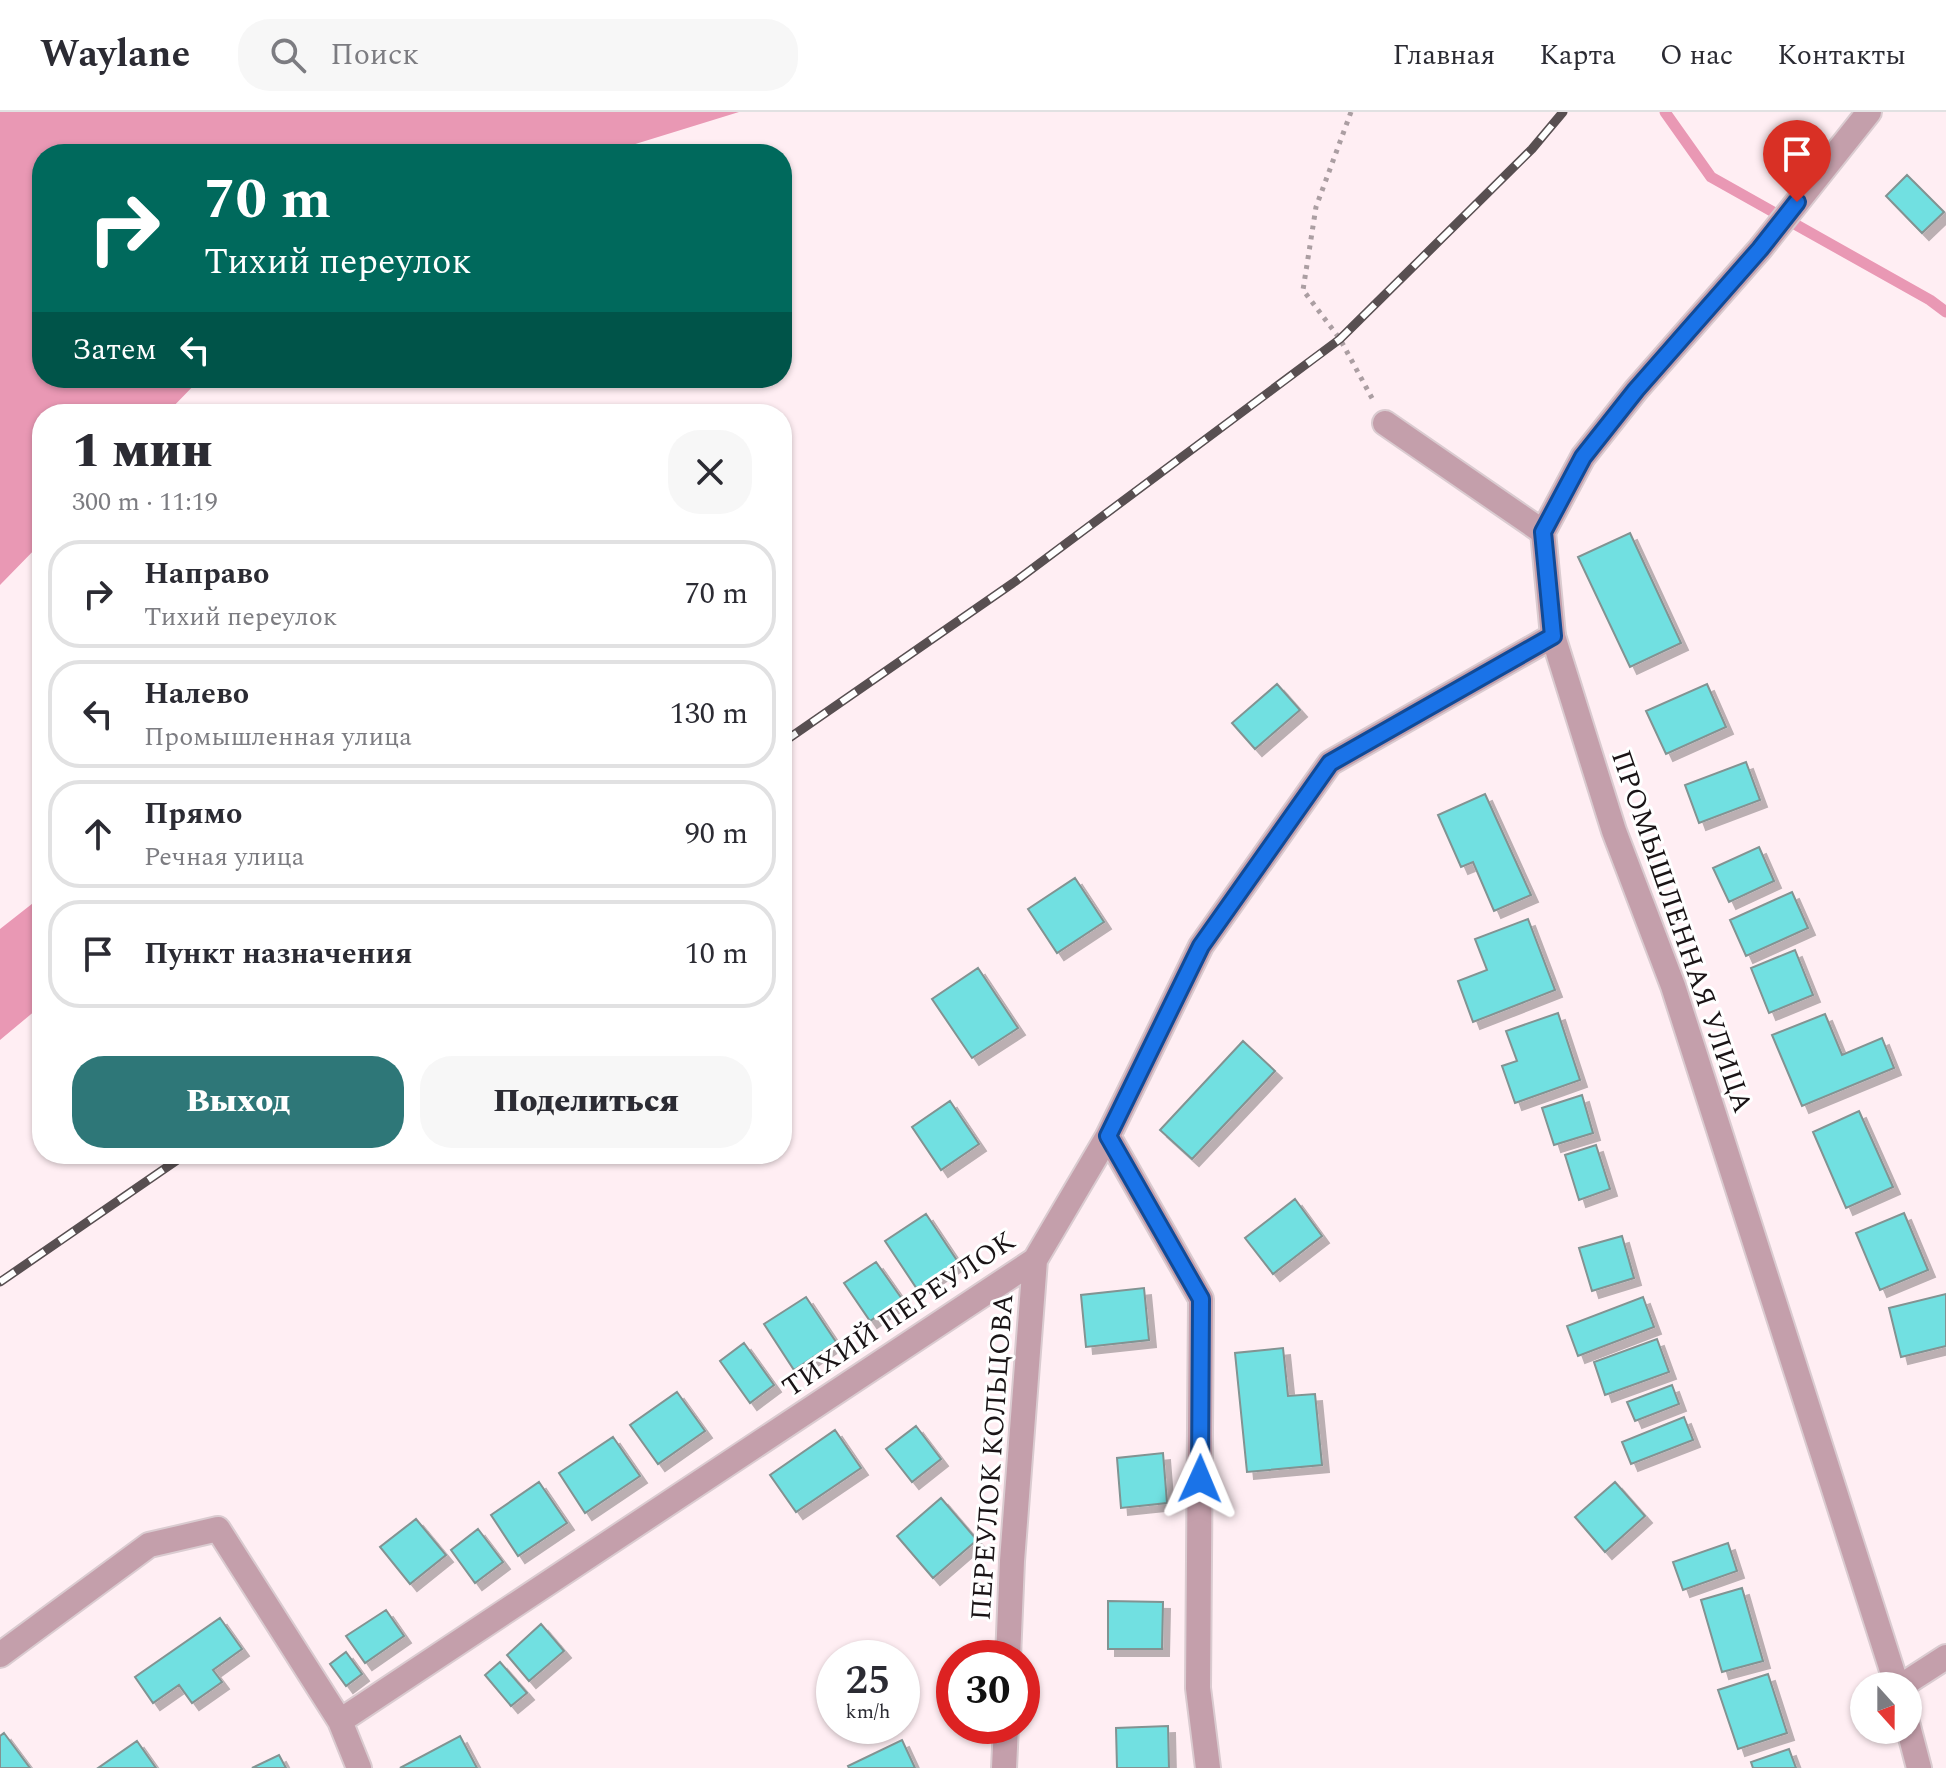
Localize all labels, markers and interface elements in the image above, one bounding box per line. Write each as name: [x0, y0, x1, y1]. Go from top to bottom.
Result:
search box: [238, 19, 798, 91]
text: Waylane: [40, 26, 190, 84]
text: Поиск: [330, 32, 419, 78]
icon: search: [266, 33, 310, 77]
text: Главная: [1393, 34, 1495, 77]
text: Карта: [1539, 34, 1616, 77]
text: О нас: [1660, 34, 1733, 77]
text: Контакты: [1777, 34, 1906, 77]
pin: [1763, 120, 1831, 202]
icon: arrive: [1775, 132, 1819, 176]
text: 70 m: [204, 158, 331, 243]
icon: right: [72, 176, 176, 280]
text: Тихий переулок: [204, 235, 472, 290]
text: Затем: [72, 327, 157, 373]
icon: left: [173, 328, 217, 372]
text: 1 мин: [72, 415, 212, 488]
button: close: [668, 430, 752, 514]
text: 300 m · 11:19: [72, 482, 218, 522]
text: Направо: [144, 551, 269, 597]
text: 70 m: [685, 571, 748, 617]
icon: right: [76, 572, 120, 616]
text: Тихий переулок: [144, 597, 337, 637]
text: Налево: [144, 671, 249, 717]
text: 130 m: [670, 691, 748, 737]
icon: left: [76, 692, 120, 736]
text: Промышленная улица: [144, 717, 412, 757]
street label: ПРОМЫШЛЕННАЯ УЛИЦА: [1599, 744, 1764, 1119]
text: Прямо: [144, 791, 242, 837]
text: 90 m: [685, 811, 748, 857]
icon: ahead: [76, 812, 120, 856]
text: Речная улица: [144, 837, 305, 877]
text: Пункт назначения: [144, 931, 412, 977]
text: 10 m: [685, 931, 748, 977]
icon: arrive: [76, 932, 120, 976]
button: Выход: [72, 1056, 404, 1148]
button: Поделиться: [420, 1056, 752, 1148]
street label: ТИХИЙ ПЕРЕУЛОК: [774, 1220, 1024, 1408]
street label: ПЕРЕУЛОК КОЛЬЦОВА: [960, 1292, 1025, 1622]
position arrow: [1158, 1437, 1242, 1521]
speed limit sign: 30: [936, 1640, 1040, 1744]
text: 25: [846, 1651, 890, 1712]
north arrow: [1850, 1672, 1922, 1744]
map controls: [1850, 1672, 1922, 1744]
text: km/h: [846, 1697, 891, 1727]

